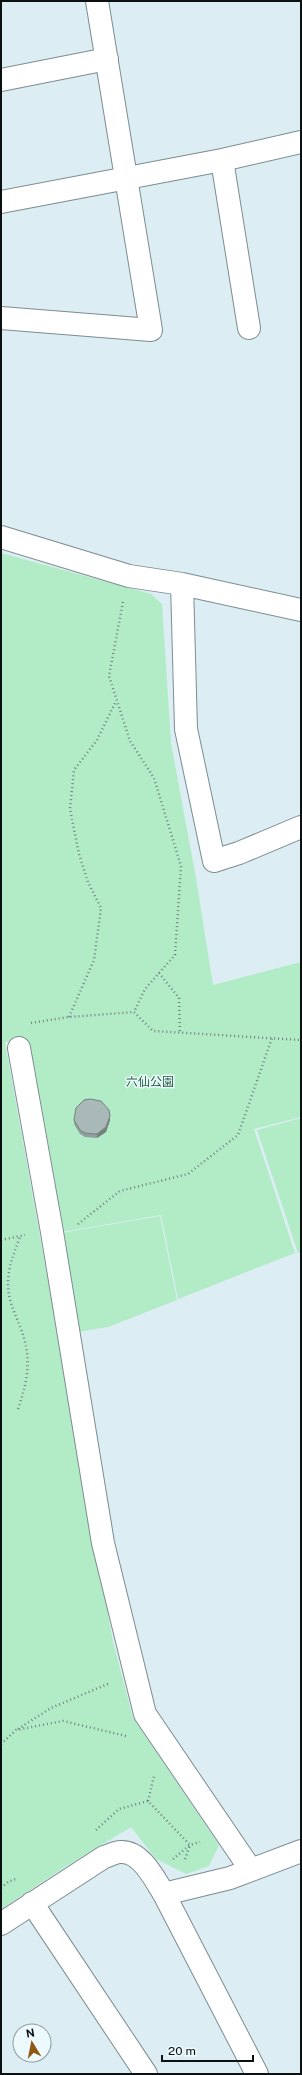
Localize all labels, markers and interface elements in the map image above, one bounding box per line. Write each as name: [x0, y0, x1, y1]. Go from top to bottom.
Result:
park label: 六仙公園: [126, 1075, 174, 1089]
north arrow: [12, 2023, 52, 2063]
text: N: [25, 2026, 36, 2040]
scale bar: [162, 2037, 253, 2063]
text: 20 m: [168, 2044, 196, 2058]

